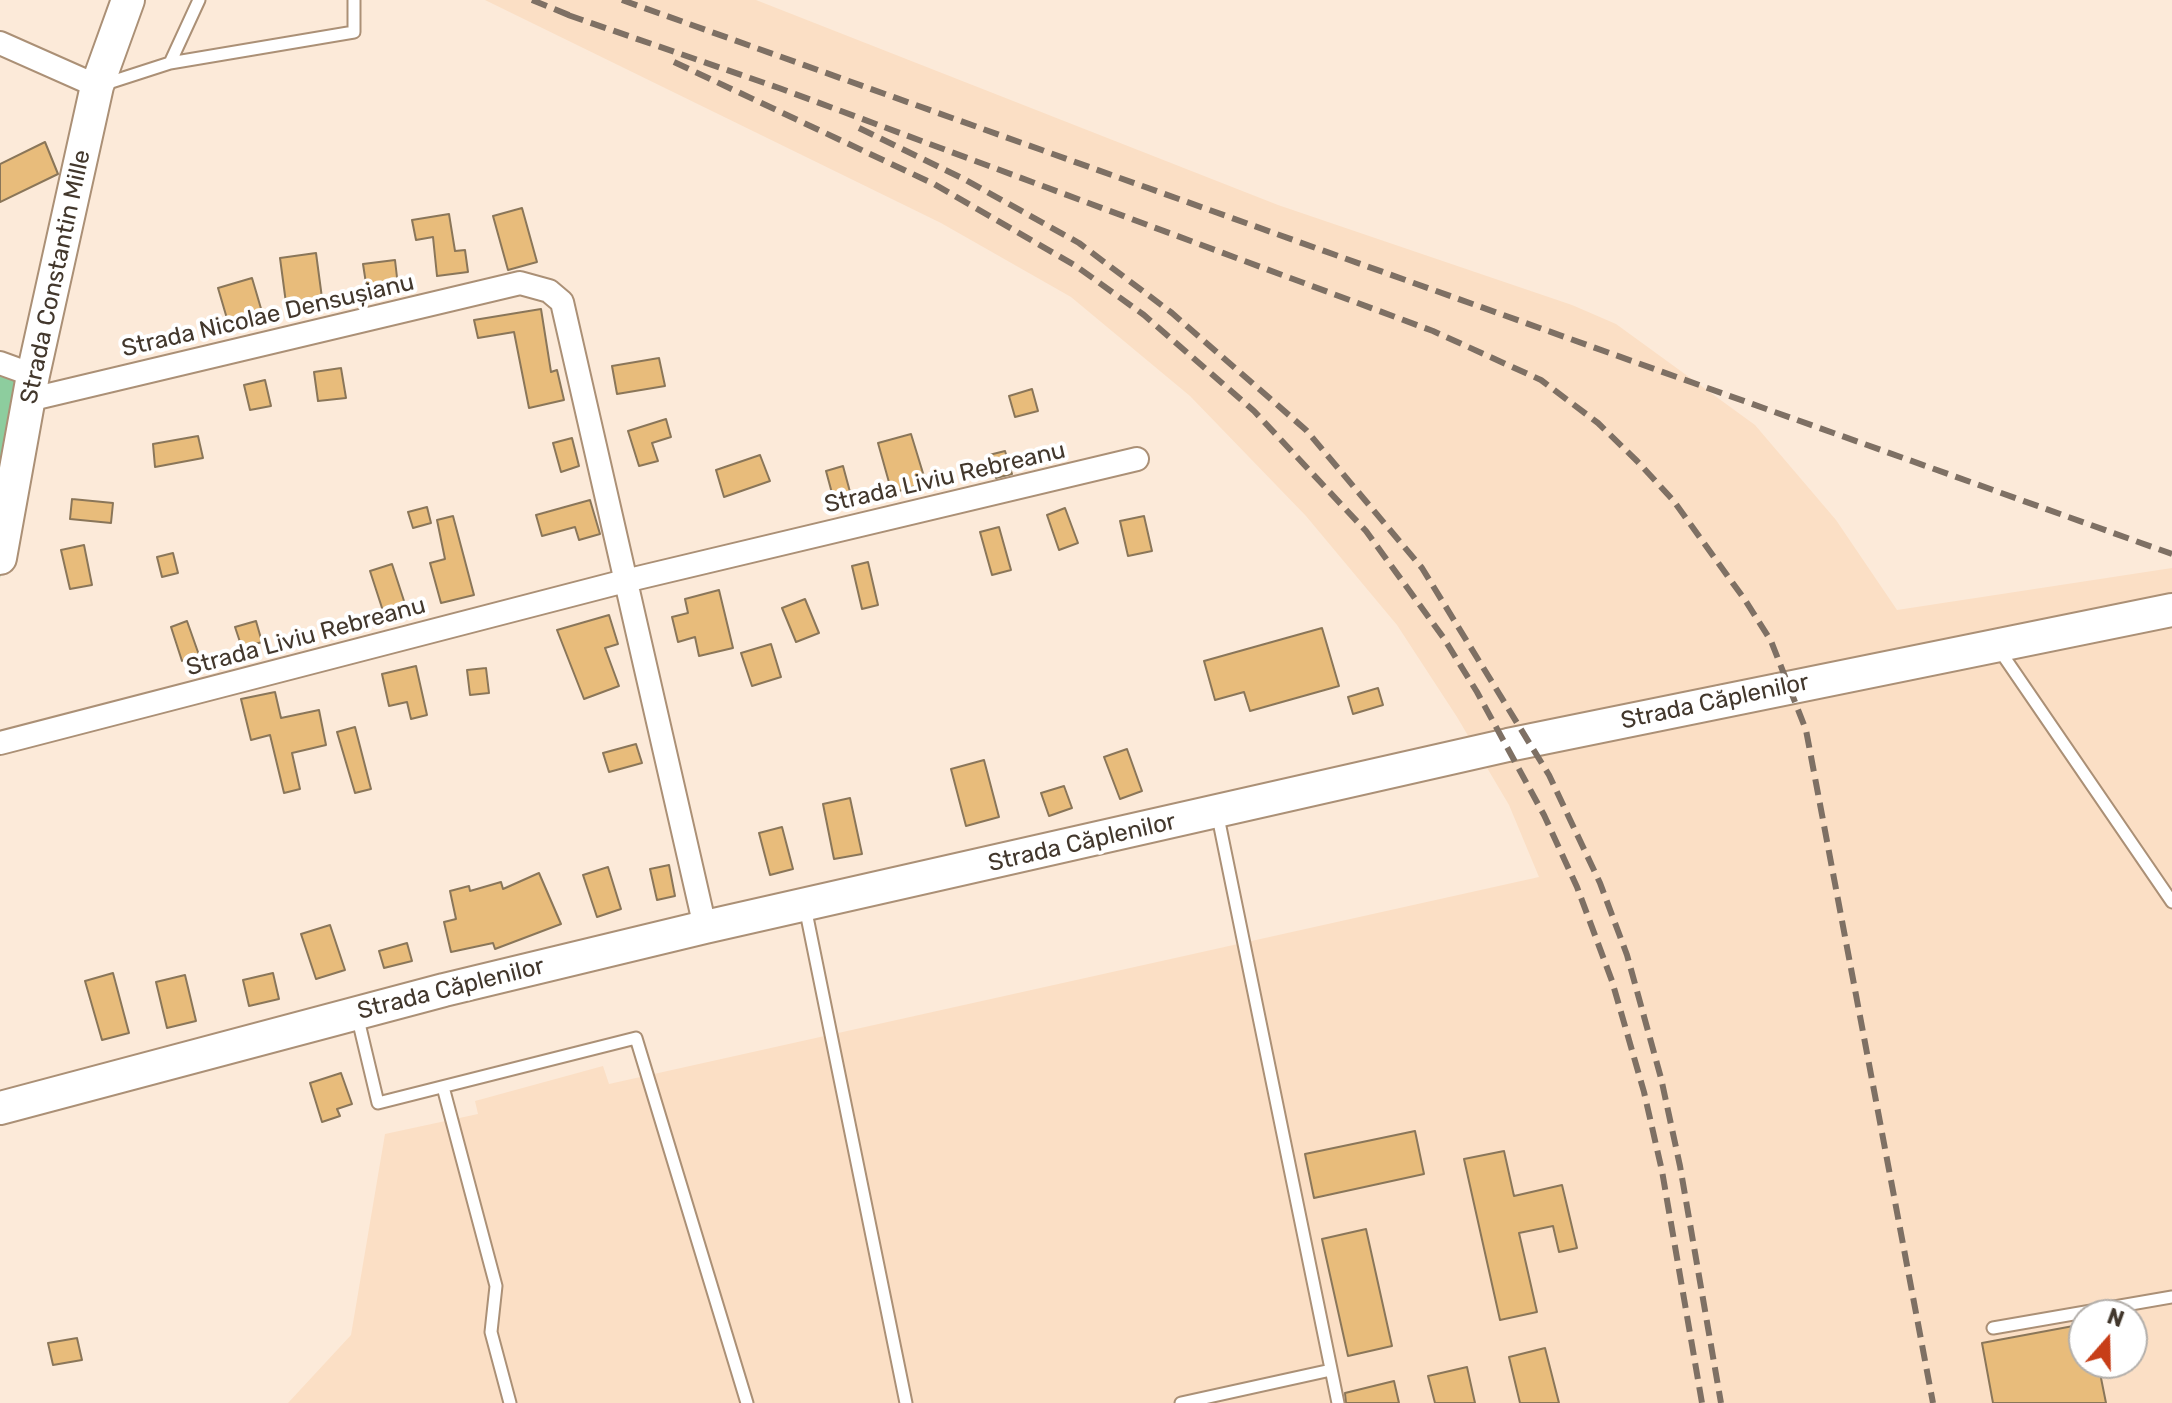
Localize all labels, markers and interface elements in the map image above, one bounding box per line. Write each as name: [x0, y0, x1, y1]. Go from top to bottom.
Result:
street label: Strada Constantin Mille: [15, 147, 97, 407]
street label: Strada Nicolae Densușianu: [119, 268, 417, 364]
street label: Strada Liviu Rebreanu: [822, 436, 1068, 520]
street label: Strada Liviu Rebreanu: [183, 591, 429, 683]
street label: Strada Căplenilor: [1618, 668, 1812, 736]
street label: Strada Căplenilor: [985, 807, 1179, 879]
street label: Strada Căplenilor: [354, 952, 548, 1026]
north arrow: [2068, 1299, 2148, 1379]
text: N: [2104, 1302, 2128, 1333]

